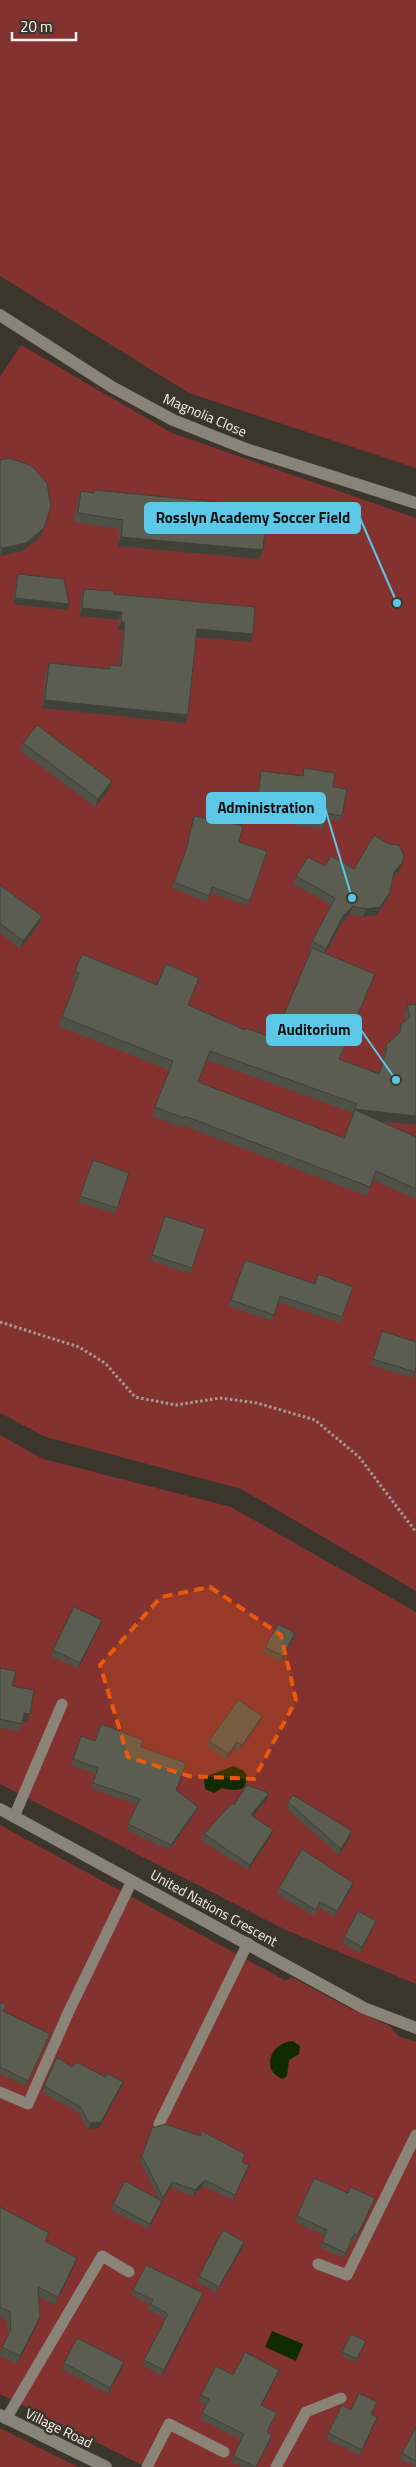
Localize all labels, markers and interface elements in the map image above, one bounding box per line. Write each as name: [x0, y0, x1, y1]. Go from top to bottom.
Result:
scale bar: [12, 10, 76, 42]
text: 20 m: [20, 15, 53, 38]
street label: Magnolia Close: [160, 387, 250, 442]
callout: Rosslyn Academy Soccer Field: [145, 503, 360, 533]
text: Rosslyn Academy Soccer Field: [156, 506, 350, 529]
callout: Administration: [207, 793, 325, 823]
text: Administration: [217, 796, 315, 819]
callout: Auditorium: [267, 1015, 361, 1045]
text: Auditorium: [277, 1018, 351, 1041]
street label: United Nations Crescent: [147, 1864, 282, 1951]
street label: Village Road: [22, 2402, 96, 2453]

